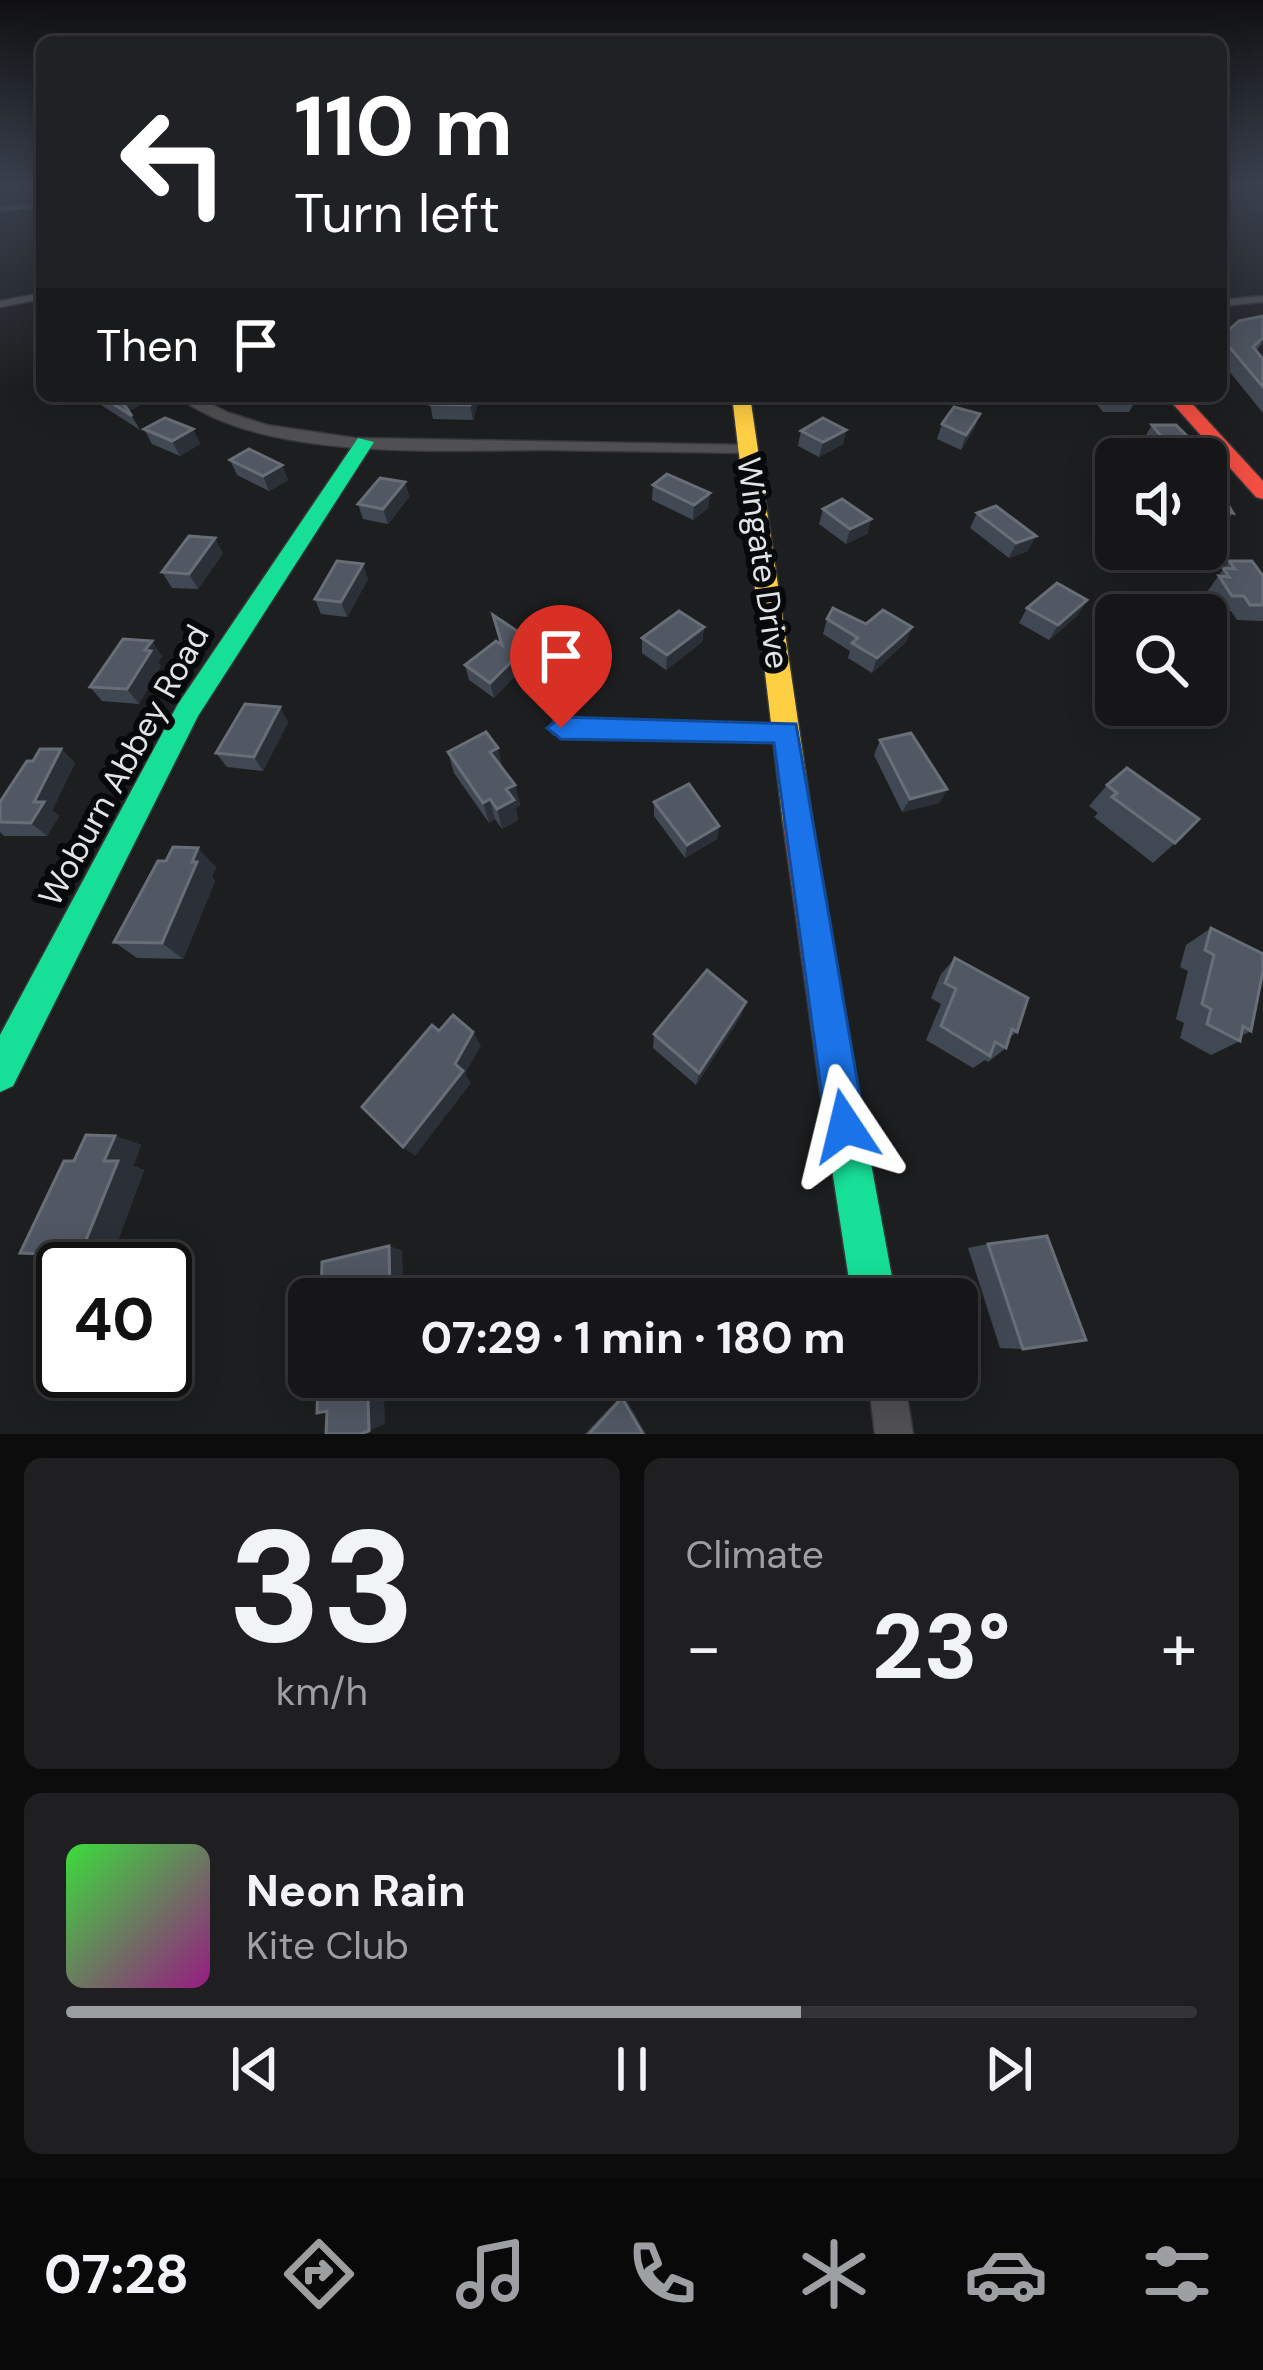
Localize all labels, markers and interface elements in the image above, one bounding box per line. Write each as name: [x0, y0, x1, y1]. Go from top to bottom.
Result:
text: 110 m: [294, 72, 513, 181]
icon: left: [96, 84, 252, 240]
text: Turn left: [294, 178, 500, 249]
icon: arrive: [223, 312, 289, 378]
text: Then: [96, 316, 199, 375]
map controls: [1095, 438, 1227, 726]
button: sound: [1095, 438, 1227, 570]
street label: Wingate Drive: [727, 455, 800, 671]
button: search: [1095, 594, 1227, 726]
pin: [510, 605, 612, 728]
street label: Woburn Abbey Road: [28, 617, 219, 913]
icon: arrive: [528, 623, 594, 689]
position arrow: [782, 1063, 908, 1189]
speed limit sign: 40: [36, 1242, 192, 1398]
text: 07:29 · 1 min · 180 m: [420, 1308, 846, 1367]
text: 33: [228, 1486, 416, 1689]
text: Climate: [686, 1529, 824, 1580]
text: 23°: [872, 1589, 1011, 1706]
text: −: [686, 1605, 722, 1690]
text: +: [1161, 1605, 1197, 1690]
text: km/h: [276, 1666, 368, 1717]
text: Neon Rain: [246, 1861, 466, 1920]
text: Kite Club: [246, 1920, 409, 1971]
icon: previous: [222, 2036, 288, 2102]
icon: pause: [599, 2036, 665, 2102]
icon: next: [976, 2036, 1042, 2102]
icon: directions: [277, 2232, 361, 2316]
icon: music: [449, 2232, 533, 2316]
icon: phone: [620, 2232, 704, 2316]
icon: climate: [792, 2232, 876, 2316]
icon: car: [964, 2232, 1048, 2316]
icon: filters: [1135, 2232, 1219, 2316]
text: 07:28: [44, 2239, 189, 2310]

